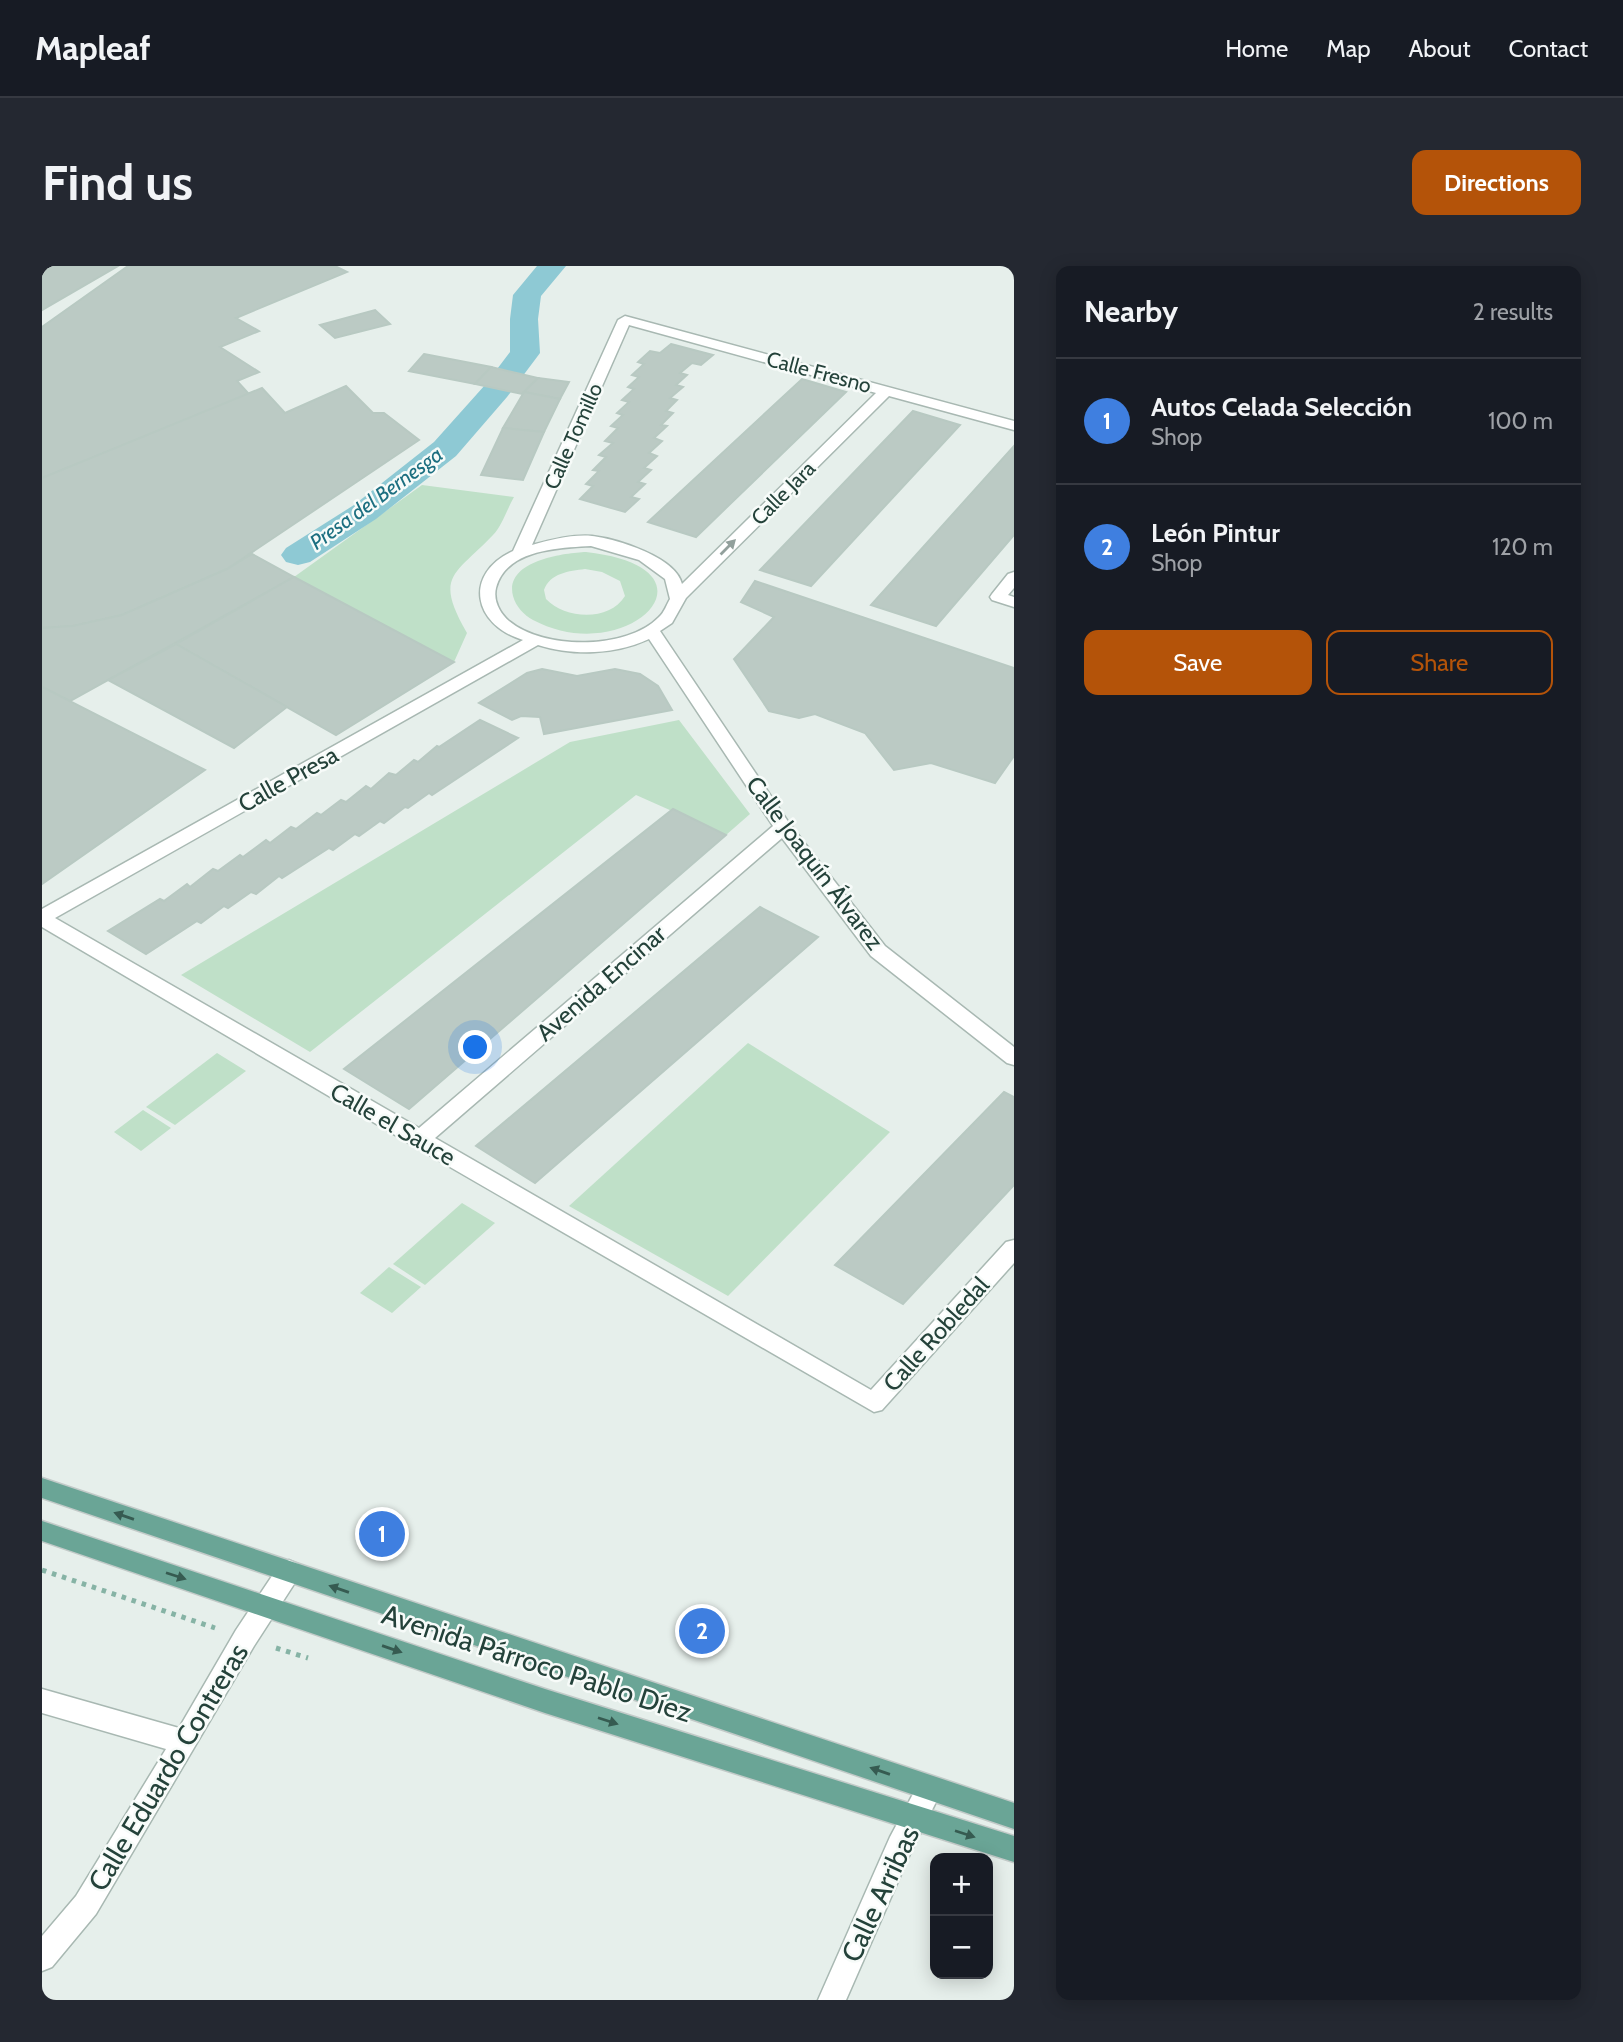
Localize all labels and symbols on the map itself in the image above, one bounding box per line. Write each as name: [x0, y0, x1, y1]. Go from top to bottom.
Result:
street label: Calle Fresno: [764, 346, 874, 398]
street label: Calle Tomillo: [538, 379, 608, 493]
water label: Presa del Bernesga: [305, 441, 447, 555]
street label: Calle Jara: [746, 456, 820, 530]
one-way arrow: [720, 539, 737, 556]
street label: Calle Presa: [233, 739, 343, 818]
street label: Calle Joaquín Álvarez: [740, 771, 890, 955]
street label: Avenida Encinar: [531, 919, 672, 1047]
your location: [458, 1030, 492, 1064]
street label: Calle el Sauce: [325, 1077, 461, 1171]
street label: Calle Robledal: [877, 1271, 995, 1397]
pin: 1: [359, 1508, 405, 1560]
one-way arrow: [113, 1510, 134, 1520]
one-way arrow: [166, 1571, 187, 1582]
one-way arrow: [329, 1583, 350, 1594]
street label: Avenida Párroco Pablo Díez: [378, 1597, 696, 1729]
pin: 2: [679, 1605, 725, 1657]
street label: Calle Eduardo Contreras: [81, 1637, 255, 1897]
one-way arrow: [382, 1644, 403, 1655]
one-way arrow: [598, 1716, 619, 1726]
one-way arrow: [869, 1765, 890, 1776]
street label: Calle Arribas: [834, 1821, 926, 1967]
one-way arrow: [955, 1829, 976, 1839]

